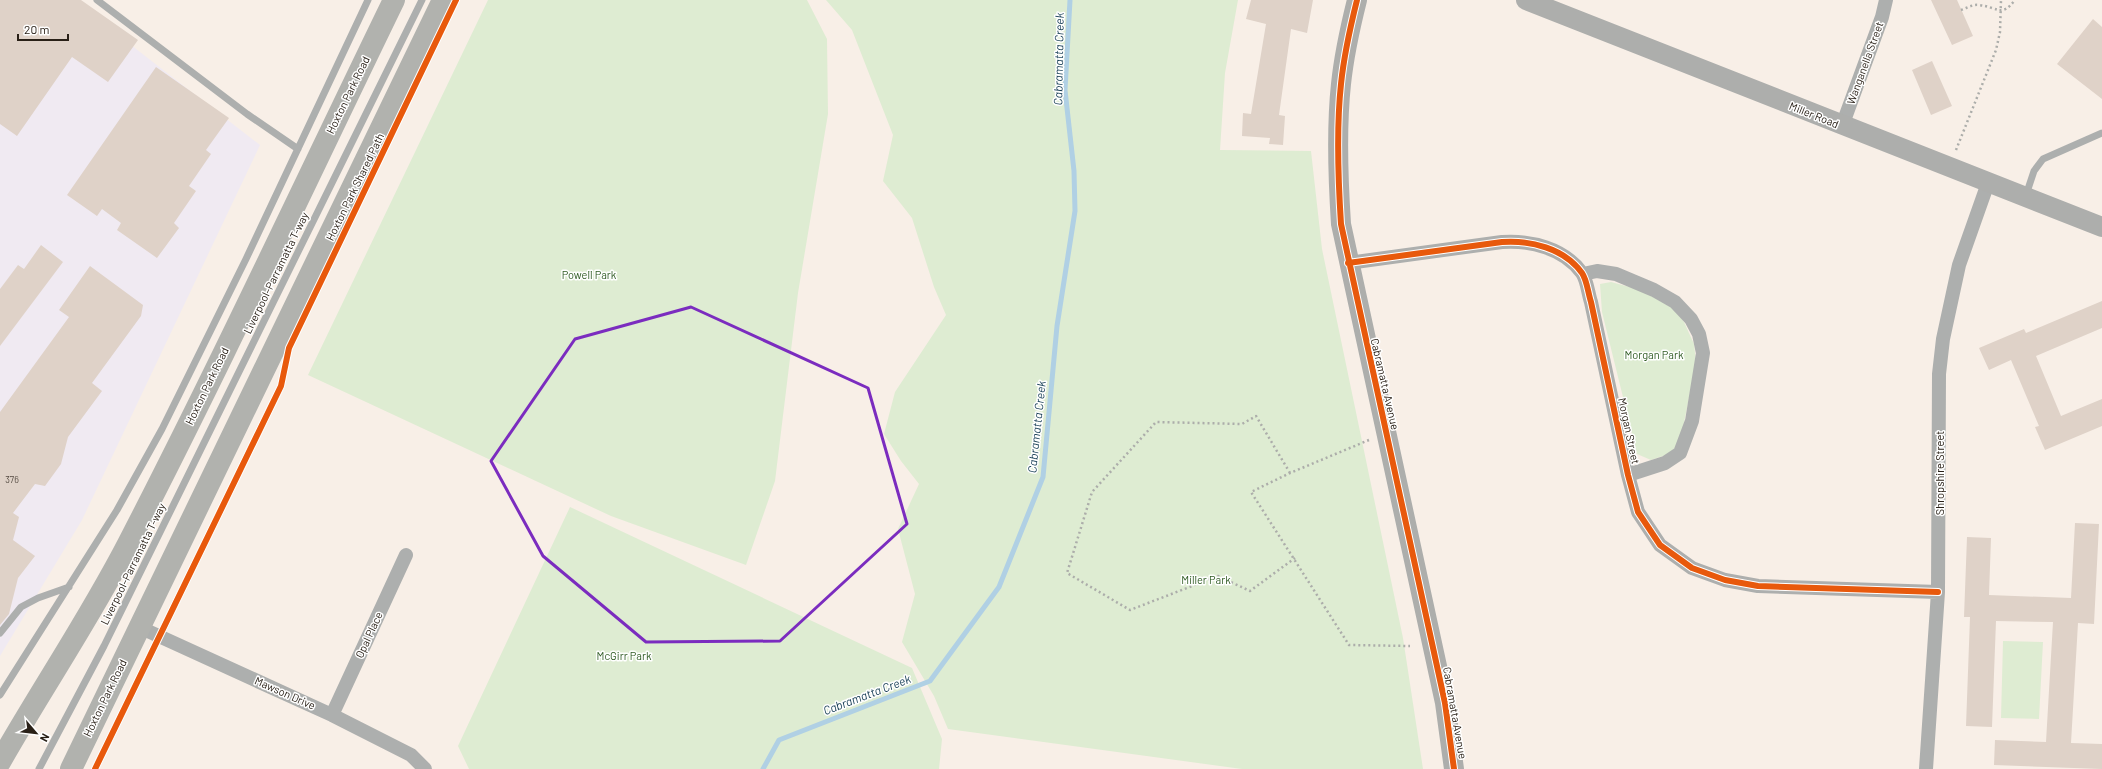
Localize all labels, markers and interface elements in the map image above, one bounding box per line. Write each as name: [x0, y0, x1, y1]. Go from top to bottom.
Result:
water label: Cabramatta Creek: [1050, 12, 1066, 105]
scale bar: [18, 16, 68, 42]
street label: Wanganella Street: [1844, 20, 1885, 106]
text: 20 m: [24, 22, 50, 36]
street label: Hoxton Park Road: [323, 54, 372, 136]
street label: Miller Road: [1788, 99, 1841, 130]
street label: Hoxton Park Shared Path: [323, 131, 386, 243]
street label: Liverpool–Parramatta T-way: [240, 210, 311, 336]
park label: Powell Park: [562, 268, 617, 281]
street label: Cabramatta Avenue: [1369, 337, 1402, 431]
street label: Hoxton Park Road: [182, 345, 231, 427]
park label: Morgan Park: [1625, 348, 1684, 361]
water label: Cabramatta Creek: [1024, 380, 1048, 474]
street label: Morgan Street: [1616, 397, 1643, 465]
street label: Shropshire Street: [1933, 431, 1946, 515]
house number: 376: [5, 474, 19, 485]
street label: Liverpool–Parramatta T-way: [97, 501, 168, 627]
park label: Miller Park: [1181, 573, 1231, 586]
street label: Opal Place: [352, 609, 385, 660]
park label: McGirr Park: [597, 649, 652, 662]
street label: Hoxton Park Road: [80, 657, 129, 739]
street label: Cabramatta Avenue: [1441, 666, 1470, 760]
water label: Cabramatta Creek: [821, 671, 913, 717]
street label: Mawson Drive: [253, 673, 318, 712]
north arrow: [16, 713, 56, 753]
text: N: [38, 732, 53, 744]

